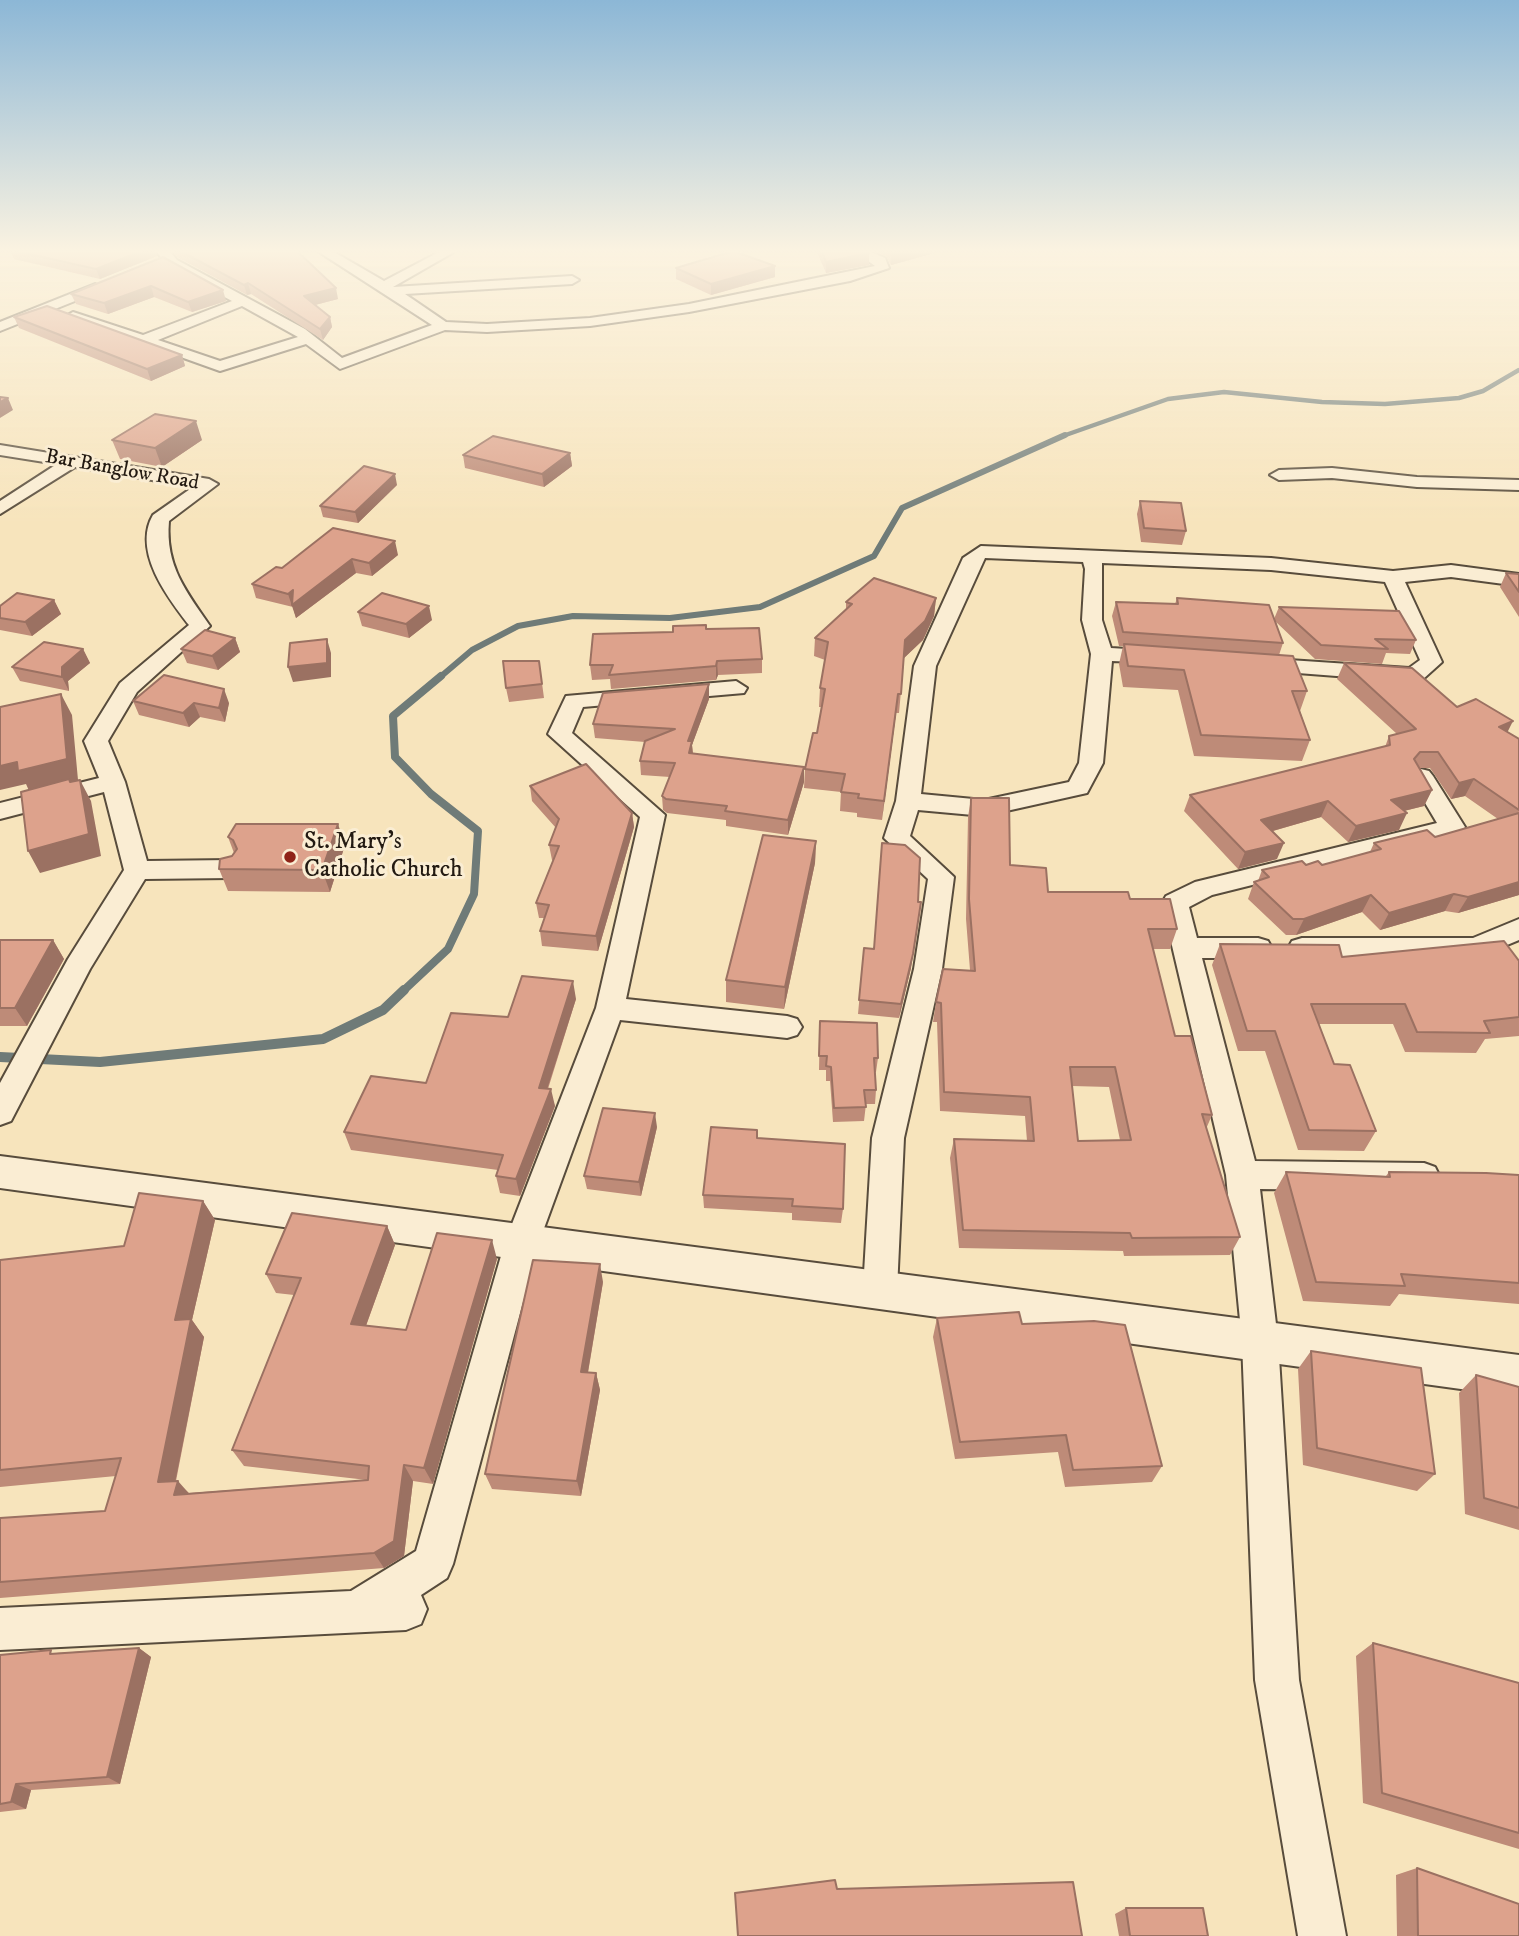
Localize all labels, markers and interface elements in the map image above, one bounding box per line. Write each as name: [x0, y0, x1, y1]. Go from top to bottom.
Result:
street label: Bar Banglow Road: [43, 445, 201, 497]
place label: St. Mary's Catholic Church: [304, 829, 463, 885]
marker: St. Mary's Catholic Church: [282, 849, 298, 865]

